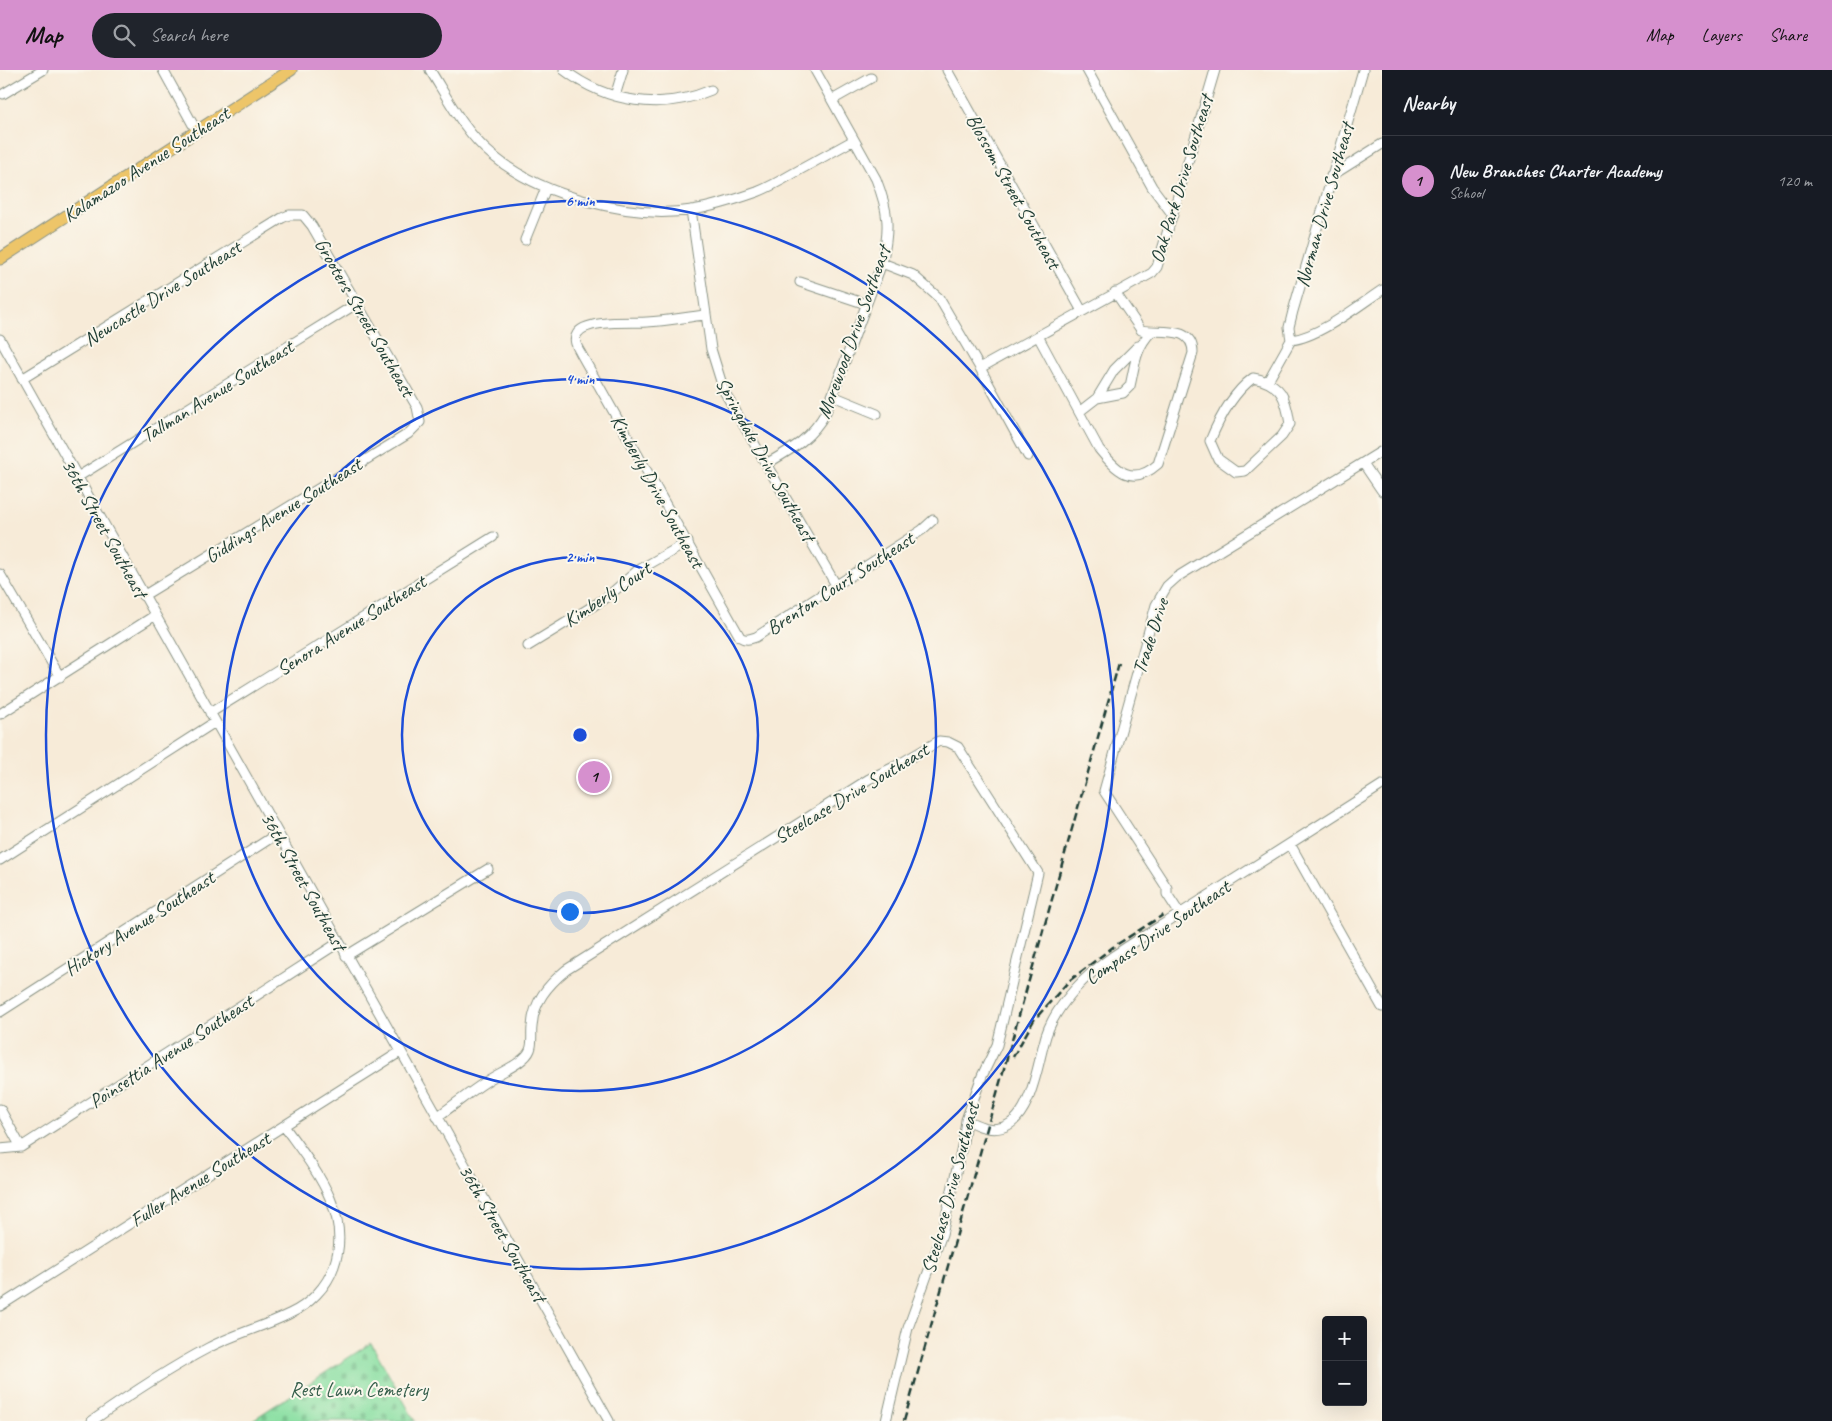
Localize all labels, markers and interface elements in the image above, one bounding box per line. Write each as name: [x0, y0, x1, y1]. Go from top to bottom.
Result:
search box: [92, 13, 442, 58]
text: Map: [25, 20, 62, 50]
icon: search: [110, 21, 138, 49]
text: Search here: [150, 23, 228, 47]
text: Map: [1646, 24, 1674, 46]
text: Layers: [1702, 24, 1741, 46]
text: Share: [1769, 24, 1807, 46]
street label: Oak Park Drive Southeast: [1144, 89, 1220, 266]
text: Nearby: [1402, 90, 1455, 116]
street label: Kalamazoo Avenue Southeast: [58, 100, 236, 228]
street label: Blossom Street Southeast: [961, 109, 1068, 275]
street label: Norman Drive Southeast: [1289, 117, 1361, 290]
text: New Branches Charter Academy: [1449, 159, 1662, 183]
text: 1: [1414, 171, 1422, 191]
text: 120 m: [1778, 171, 1812, 191]
text: School: [1449, 183, 1483, 203]
text: 6 min: [565, 192, 596, 211]
street label: Grooters Street Southeast: [309, 233, 421, 403]
street label: Newcastle Drive Southeast: [79, 234, 248, 352]
street label: Morewood Drive Southeast: [811, 239, 897, 422]
street label: Tallman Avenue Southeast: [137, 333, 300, 448]
text: 4 min: [566, 370, 595, 389]
street label: Springdale Drive Southeast: [710, 373, 823, 549]
street label: Kimberly Drive Southeast: [605, 410, 711, 574]
street label: Giddings Avenue Southeast: [200, 451, 368, 569]
street label: 36th Street Southeast: [56, 455, 155, 605]
street label: Brenton Court Southeast: [762, 525, 921, 640]
text: 2 min: [566, 548, 595, 567]
street label: Kimberly Court: [559, 555, 658, 633]
street label: Senora Avenue Southeast: [272, 568, 433, 681]
street label: Trade Drive: [1126, 594, 1175, 677]
centre of rings: [571, 726, 589, 744]
street label: Steelcase Drive Southeast: [769, 736, 935, 849]
pin: 1: [578, 758, 610, 796]
street label: 36th Street Southeast: [255, 808, 354, 958]
street label: Hickory Avenue Southeast: [59, 864, 221, 981]
street label: Compass Drive Southeast: [1080, 873, 1237, 990]
your location: [557, 899, 583, 925]
street label: Poinsettia Avenue Southeast: [85, 988, 260, 1114]
street label: Steelcase Drive Southeast: [916, 1098, 986, 1276]
street label: Fuller Avenue Southeast: [126, 1125, 277, 1233]
street label: 36th Street Southeast: [453, 1160, 554, 1309]
map controls: [1322, 1316, 1367, 1406]
button: +: [1322, 1316, 1367, 1361]
button: −: [1322, 1361, 1367, 1406]
park label: Rest Lawn Cemetery: [290, 1377, 429, 1402]

